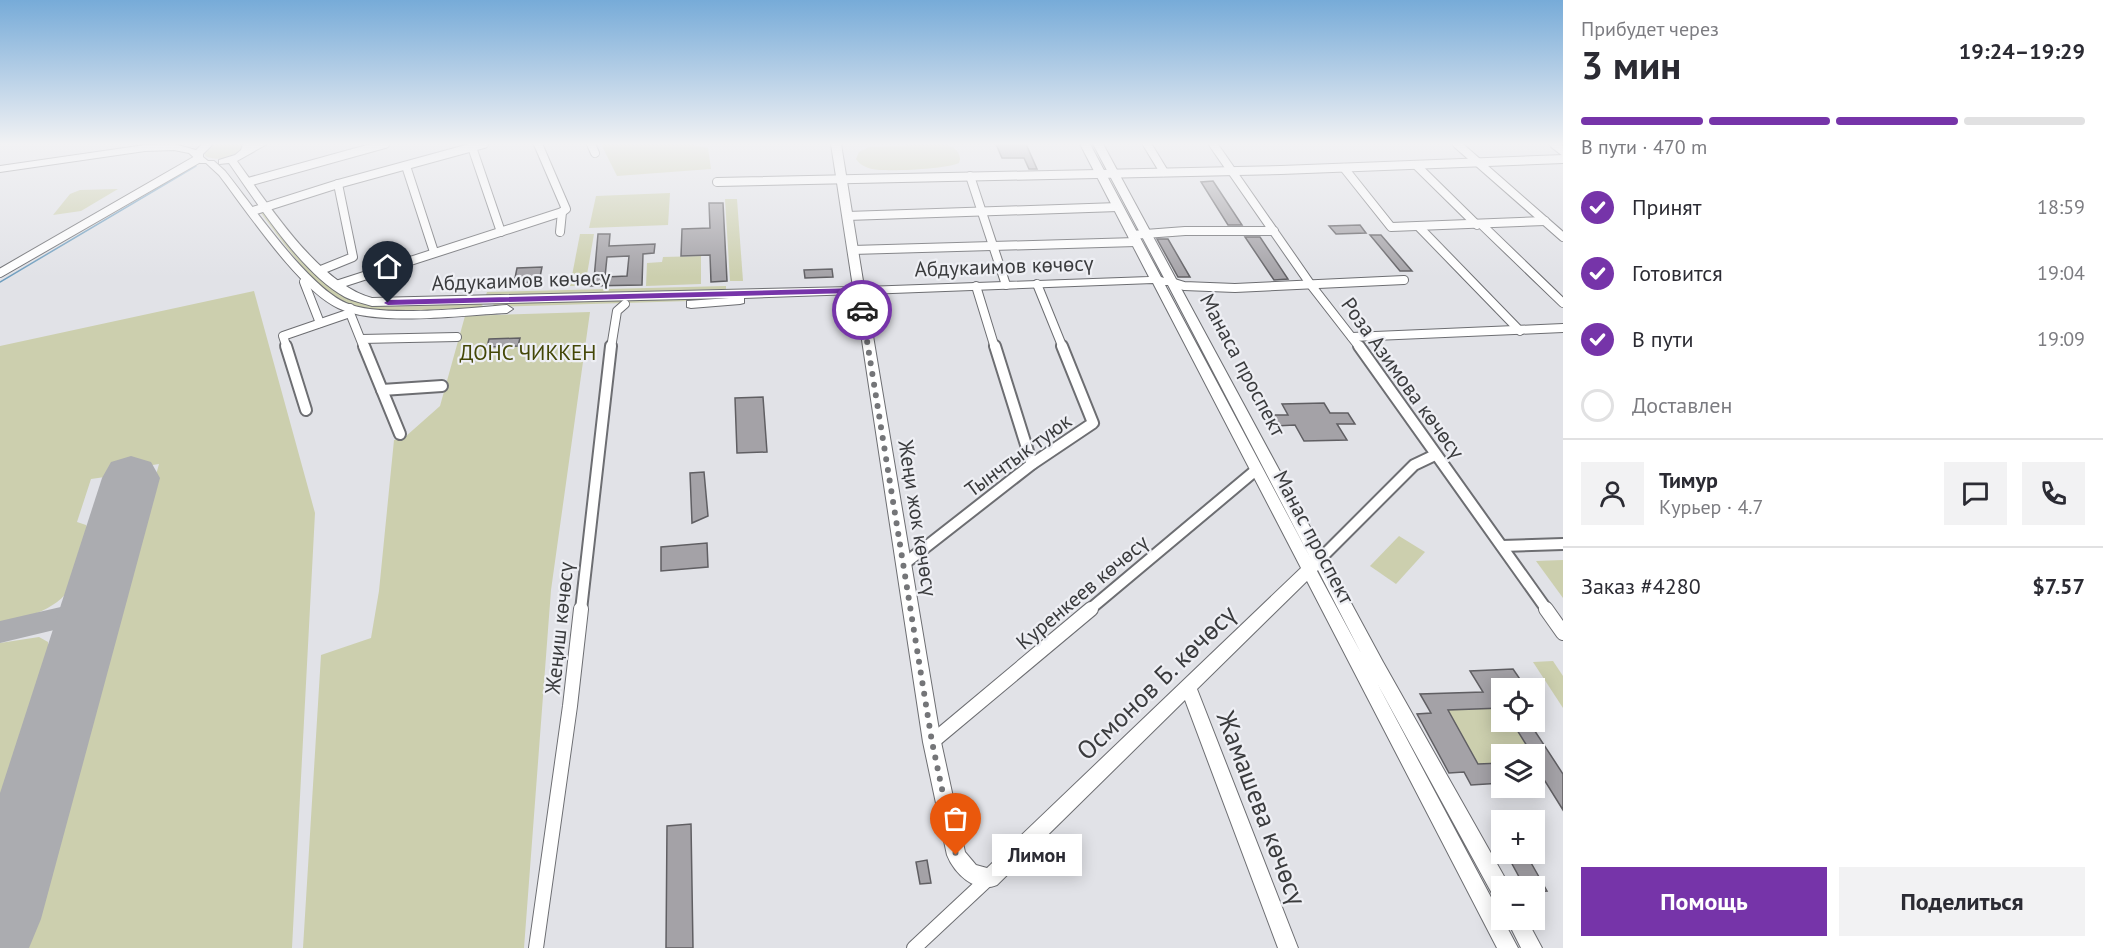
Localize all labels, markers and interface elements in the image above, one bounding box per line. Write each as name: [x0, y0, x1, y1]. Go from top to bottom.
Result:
text: Прибудет через: [1581, 16, 1719, 42]
text: 19:24–19:29: [1959, 37, 2085, 65]
text: 3 мин: [1581, 39, 1681, 90]
text: В пути · 470 m: [1581, 134, 1707, 160]
icon: check: [1581, 191, 1614, 224]
text: Принят: [1632, 193, 1702, 221]
text: 18:59: [2037, 194, 2085, 220]
pin: [362, 241, 413, 303]
street label: Абдукаимов көчөсү: [914, 249, 1094, 283]
icon: home: [371, 250, 404, 283]
icon: check: [1581, 257, 1614, 290]
text: Готовится: [1632, 259, 1723, 287]
text: 19:04: [2037, 260, 2085, 286]
street label: Абдукаимов көчөсү: [431, 263, 611, 297]
courier: [832, 280, 892, 340]
street label: Манаса проспект: [1194, 289, 1292, 442]
street label: Роза Азимова көчөсү: [1335, 292, 1471, 464]
icon: car: [846, 294, 879, 327]
icon: check: [1581, 323, 1614, 356]
text: В пути: [1632, 325, 1694, 353]
text: 19:09: [2037, 326, 2085, 352]
park label: ДОНС ЧИККЕН: [460, 339, 596, 366]
text: Доставлен: [1632, 391, 1732, 419]
street label: Тынчтык туюк: [959, 407, 1077, 503]
street label: Жеңи жок көчөсү: [892, 437, 944, 598]
button: person: [1581, 462, 1644, 525]
button: chat: [1944, 462, 2007, 525]
button: phone: [2022, 462, 2085, 525]
street label: Манас проспект: [1267, 466, 1361, 609]
text: Тимур: [1659, 466, 1718, 494]
text: Курьер · 4.7: [1659, 494, 1763, 520]
street label: Куренкеев көчөсү: [1010, 529, 1154, 655]
street label: Жеңиш көчөсү: [539, 561, 579, 696]
text: Заказ #4280: [1581, 572, 1701, 600]
text: $7.57: [2032, 572, 2085, 600]
street label: Осмонов Б. көчөсү: [1069, 597, 1243, 767]
map controls: [1491, 678, 1545, 930]
button: locate: [1491, 678, 1545, 732]
street label: Жамашева көчөсү: [1209, 705, 1314, 910]
button: layers: [1491, 744, 1545, 798]
pin: [930, 793, 981, 855]
icon: bag: [939, 802, 972, 835]
button: +: [1491, 810, 1545, 864]
callout: Лимон: [992, 834, 1082, 876]
text: Лимон: [1008, 842, 1066, 868]
button: Помощь: [1581, 867, 1827, 936]
button: Поделиться: [1839, 867, 2085, 936]
button: −: [1491, 876, 1545, 930]

